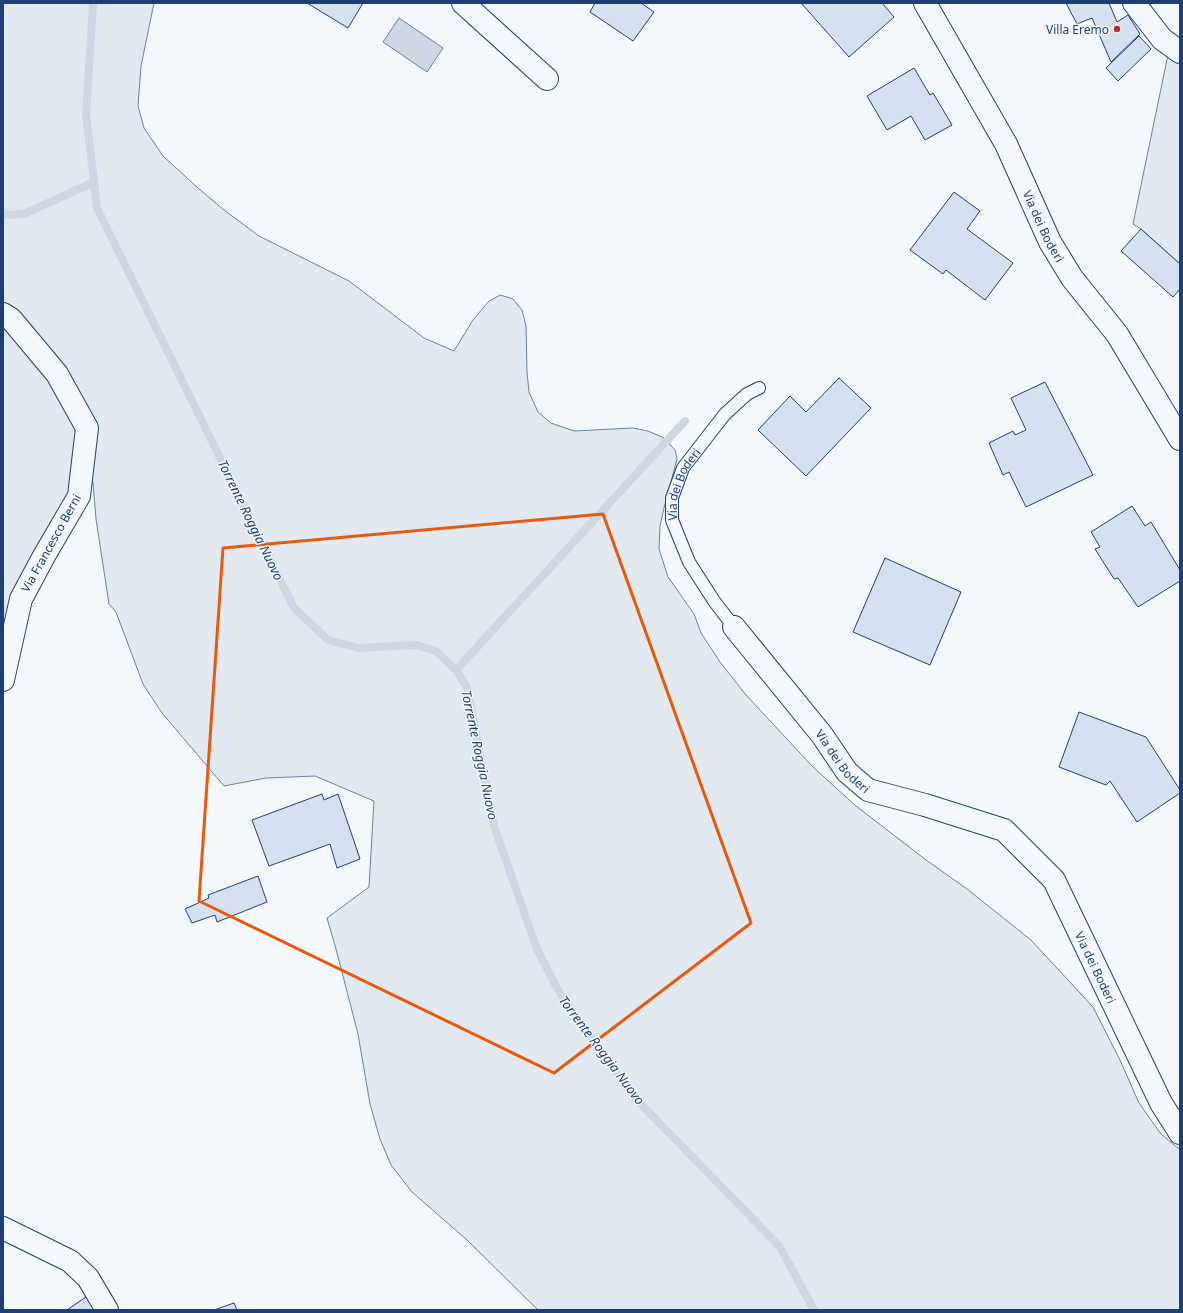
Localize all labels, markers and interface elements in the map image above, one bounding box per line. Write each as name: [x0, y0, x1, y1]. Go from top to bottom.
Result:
place label: Villa Eremo: [1046, 21, 1109, 38]
marker: Villa Eremo: [1112, 24, 1122, 34]
street label: Via dei Boderi: [1019, 187, 1069, 265]
street label: Via dei Boderi: [663, 444, 704, 520]
water label: Torrente Roggia Nuovo: [214, 457, 288, 583]
street label: Via Francesco Berni: [17, 491, 85, 595]
water label: Torrente Roggia Nuovo: [457, 688, 503, 822]
street label: Via dei Boderi: [812, 726, 874, 797]
street label: Via dei Boderi: [1071, 929, 1120, 1006]
water label: Torrente Roggia Nuovo: [555, 992, 649, 1108]

